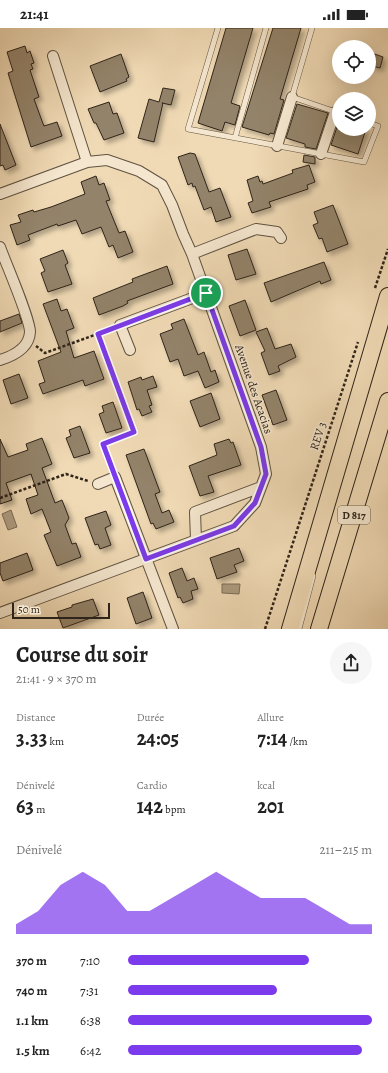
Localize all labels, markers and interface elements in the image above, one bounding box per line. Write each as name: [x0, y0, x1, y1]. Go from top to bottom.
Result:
text: 21:41: [20, 4, 49, 24]
map controls: [332, 40, 376, 136]
button: locate: [332, 40, 376, 84]
button: layers: [332, 92, 376, 136]
pin: [189, 276, 223, 310]
icon: arrive: [195, 282, 217, 304]
street label: Avenue des Acacias: [231, 341, 277, 436]
street label: REV 3: [306, 420, 330, 452]
road number: D 817: [338, 506, 370, 524]
scale bar: [12, 601, 110, 620]
text: 50 m: [18, 602, 40, 617]
text: Course du soir: [16, 640, 148, 670]
button: share: [330, 642, 372, 684]
text: 21:41 · 9 × 370 m: [16, 670, 97, 687]
text: Distance: [16, 710, 55, 725]
text: Durée: [137, 710, 164, 725]
text: Allure: [257, 710, 284, 725]
text: 3.33: [16, 725, 47, 752]
text: 24:05: [137, 725, 179, 752]
text: 7:14: [257, 725, 287, 752]
text: km: [47, 734, 64, 749]
text: /km: [287, 734, 308, 749]
text: Dénivelé: [16, 778, 55, 793]
text: Cardio: [137, 778, 167, 793]
text: kcal: [257, 778, 275, 793]
text: 63: [16, 793, 34, 820]
text: 142: [137, 793, 163, 820]
text: 201: [257, 793, 284, 820]
text: m: [34, 802, 45, 817]
text: bpm: [163, 802, 186, 817]
text: Dénivelé: [16, 841, 62, 858]
text: 211–215 m: [319, 841, 372, 858]
text: 370 m: [16, 952, 47, 969]
text: 7:10: [80, 952, 100, 969]
text: 740 m: [16, 982, 47, 999]
text: 7:31: [80, 982, 98, 999]
text: 1.1 km: [16, 1012, 49, 1029]
text: 6:38: [80, 1012, 101, 1029]
text: 1.5 km: [16, 1042, 50, 1059]
text: 6:42: [80, 1042, 101, 1059]

